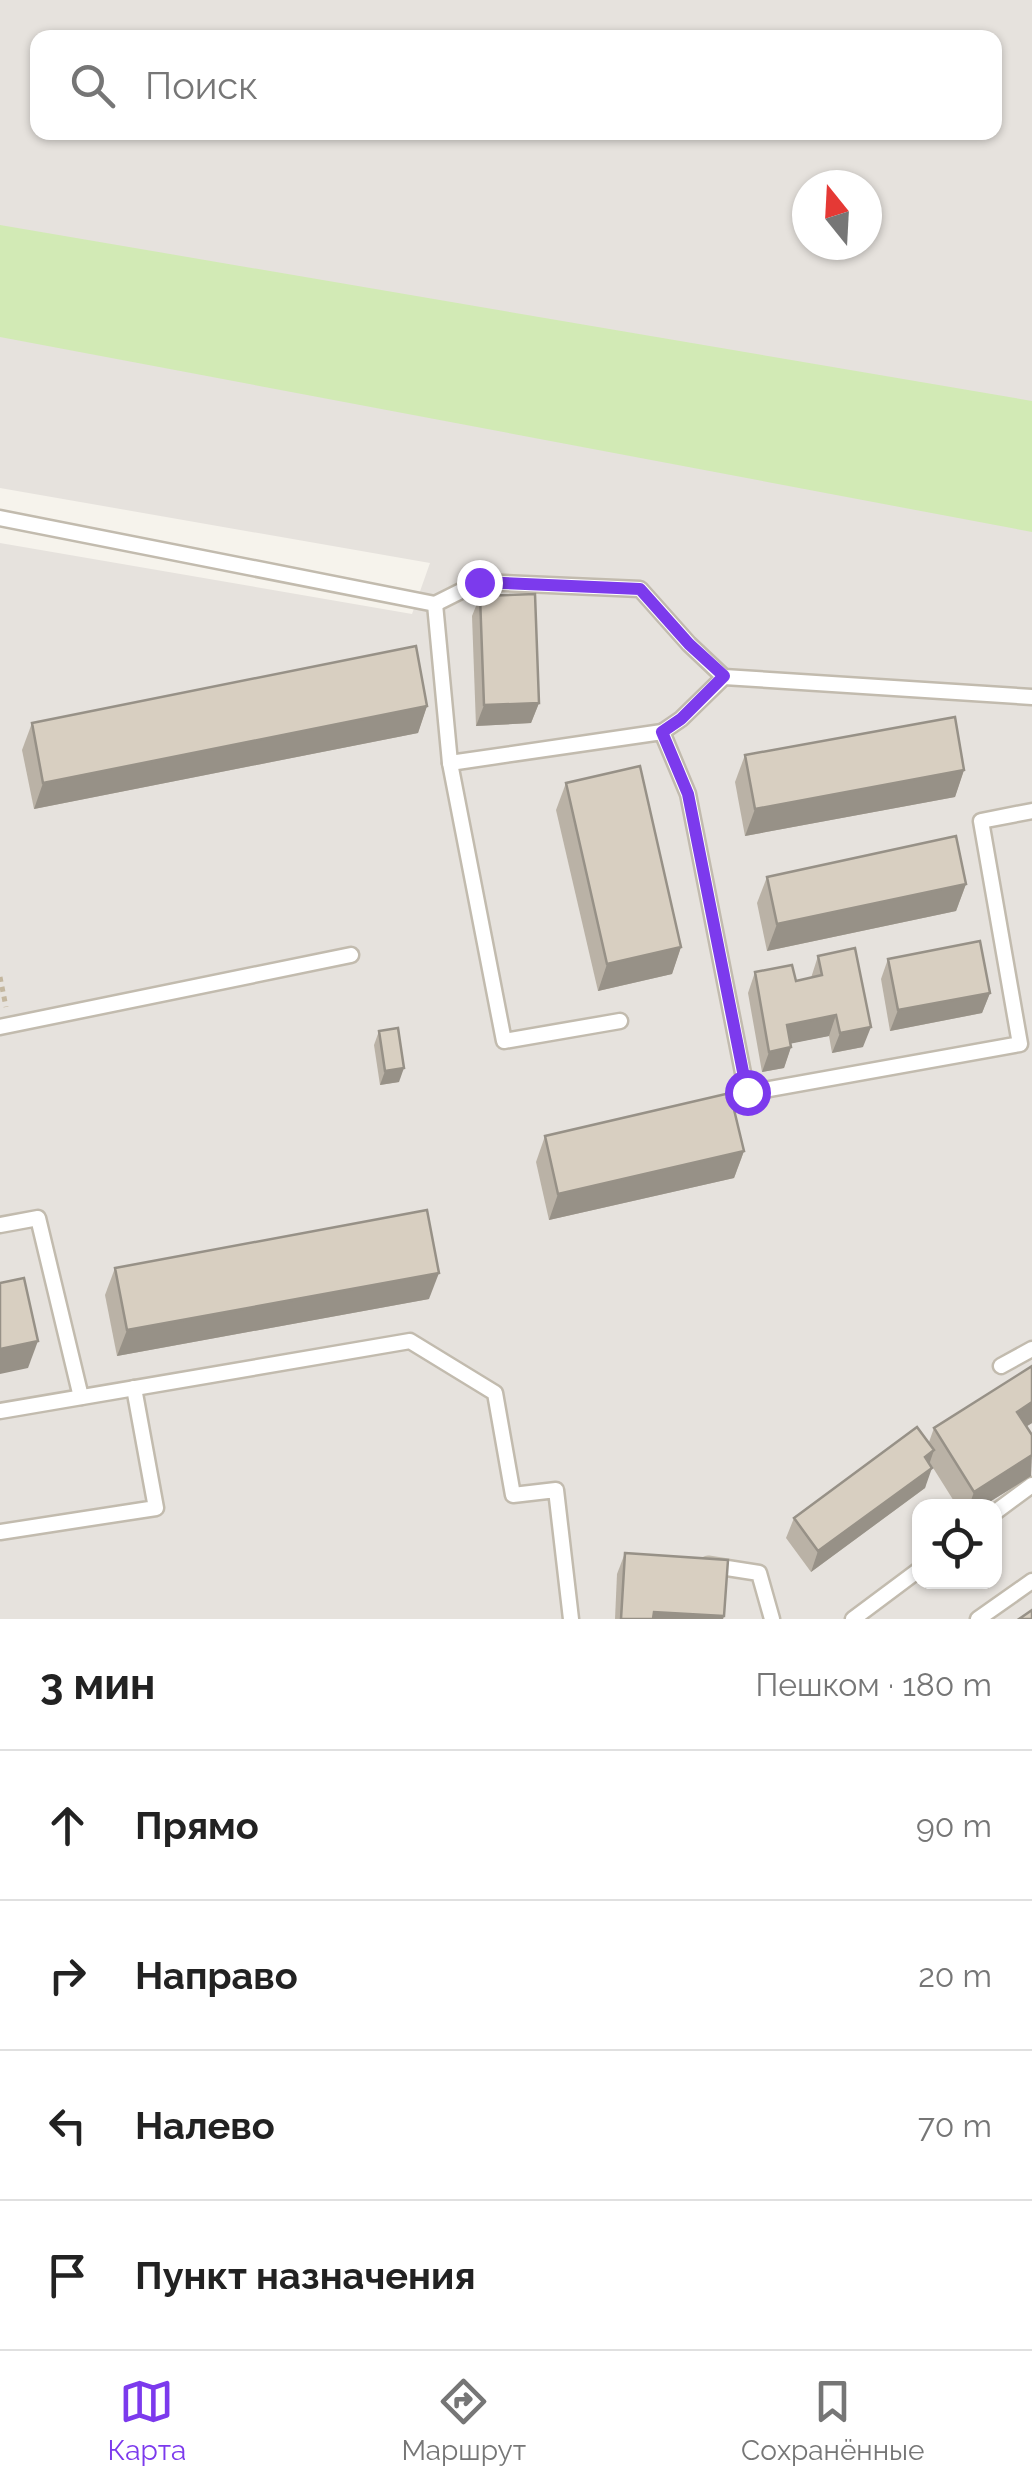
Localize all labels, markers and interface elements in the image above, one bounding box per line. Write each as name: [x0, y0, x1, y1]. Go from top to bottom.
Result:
search box: [30, 30, 1002, 140]
icon: search: [65, 58, 120, 113]
text: Поиск: [145, 63, 258, 108]
north arrow: [792, 170, 882, 260]
route end: [457, 560, 503, 606]
route start: [725, 1070, 771, 1116]
map controls: [912, 1499, 1002, 1589]
button: locate: [912, 1499, 1002, 1589]
text: 3 мин: [40, 1660, 155, 1709]
text: Пешком · 180 m: [755, 1666, 992, 1703]
icon: ahead: [40, 1798, 95, 1853]
text: Прямо: [135, 1803, 259, 1848]
text: 90 m: [916, 1807, 992, 1844]
icon: right: [40, 1948, 95, 2003]
text: Направо: [135, 1953, 298, 1998]
text: 20 m: [918, 1957, 992, 1994]
icon: left: [40, 2098, 95, 2153]
text: Налево: [135, 2103, 275, 2148]
text: 70 m: [918, 2107, 992, 2144]
icon: arrive: [40, 2248, 95, 2303]
text: Пункт назначения: [135, 2253, 476, 2298]
tab: Карта: [108, 2374, 186, 2467]
tab: Маршрут: [401, 2374, 526, 2467]
tab: Сохранённые: [741, 2374, 924, 2467]

